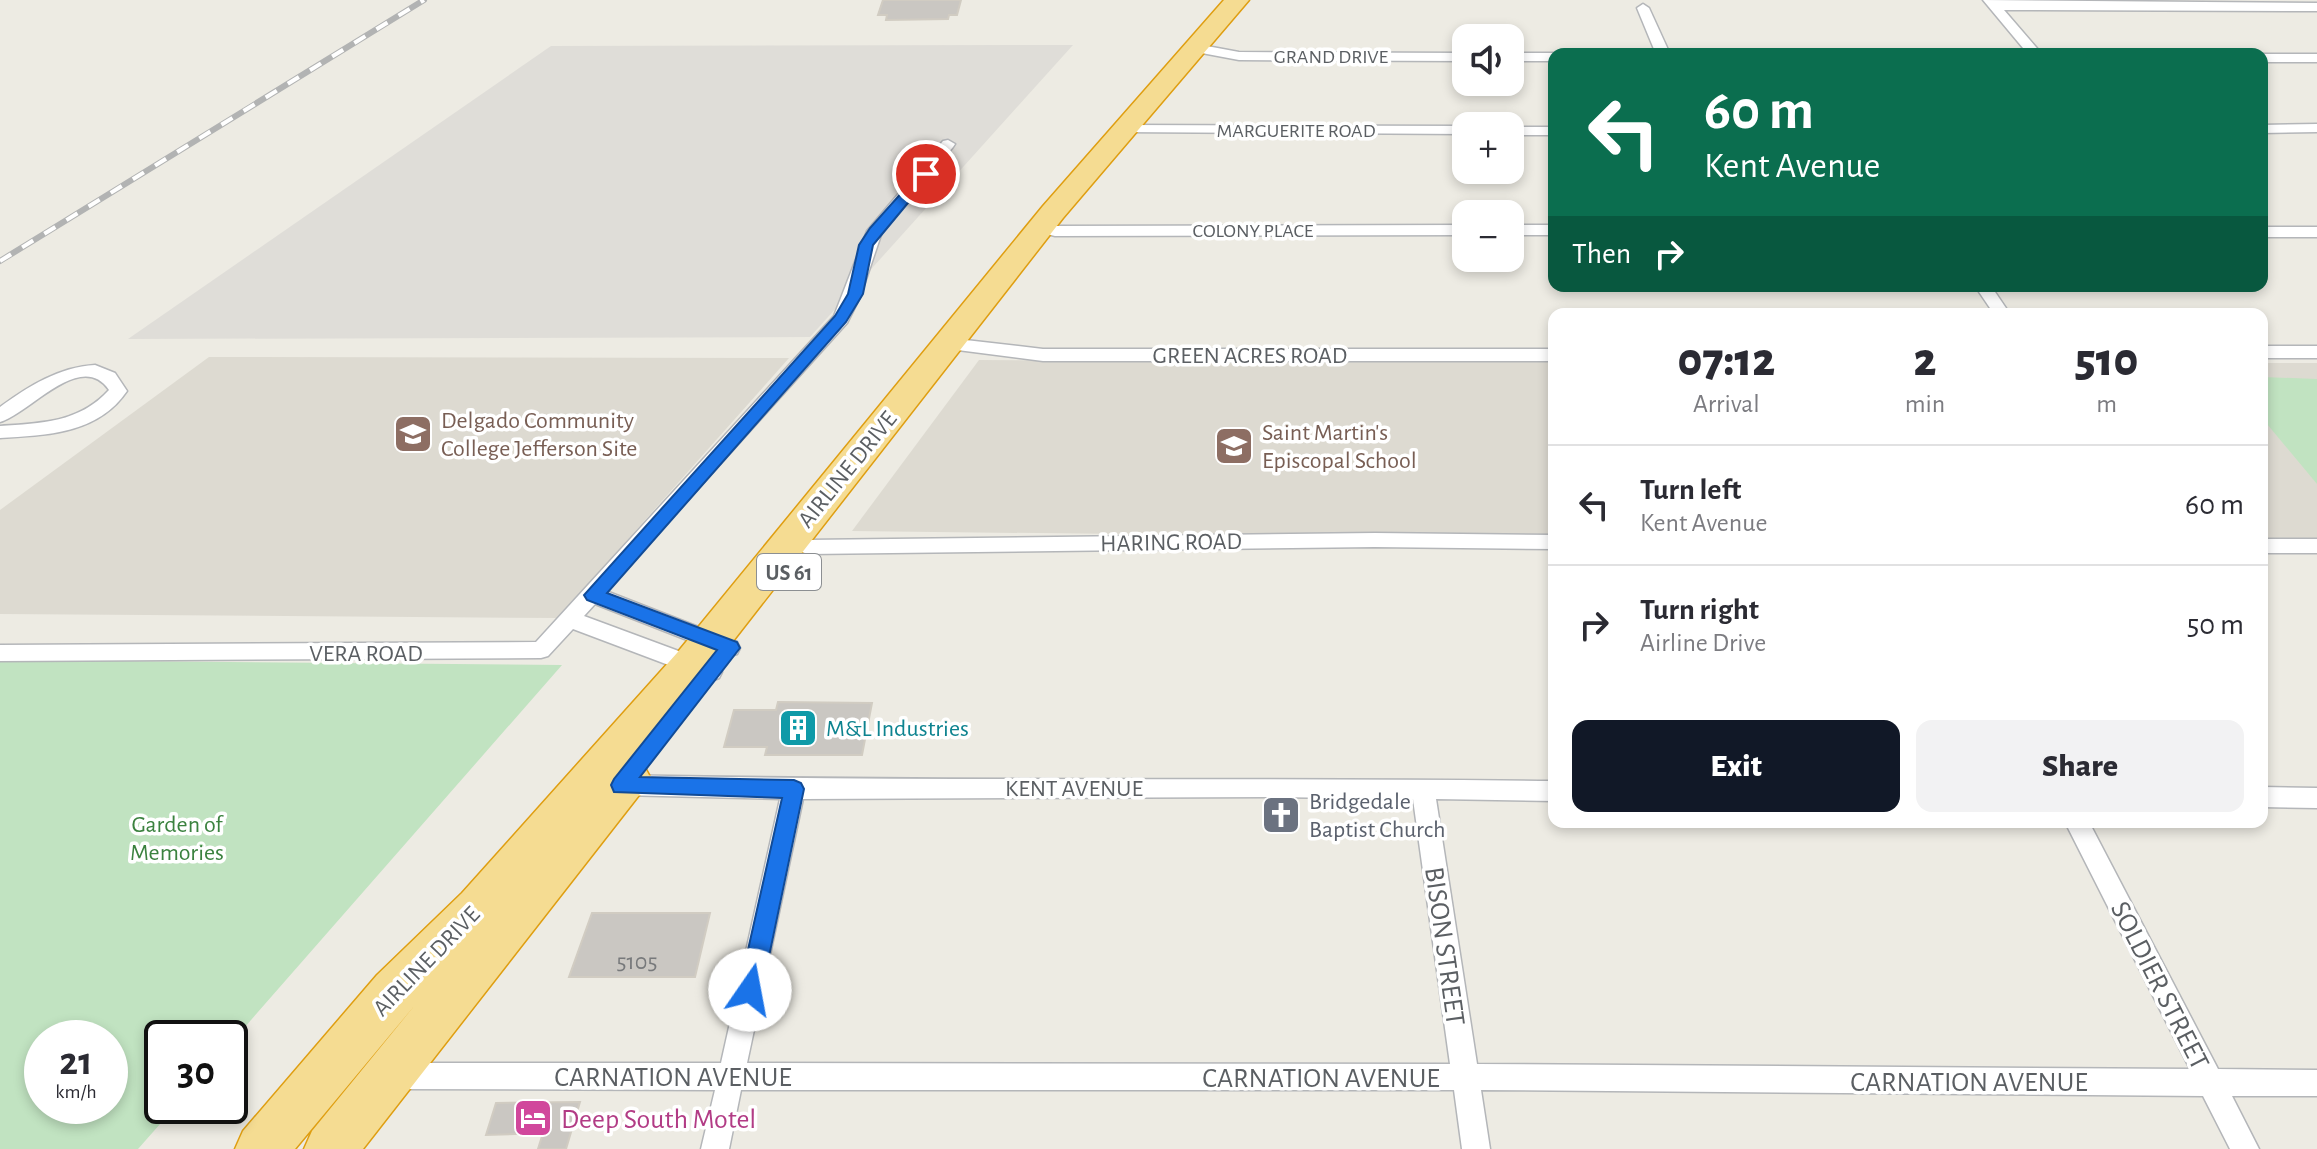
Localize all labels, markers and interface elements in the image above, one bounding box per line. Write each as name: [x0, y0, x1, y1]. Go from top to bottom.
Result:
map controls: [1452, 24, 1524, 272]
button: sound: [1452, 24, 1524, 96]
street label: GRAND DRIVE: [1274, 47, 1389, 67]
icon: left: [1572, 80, 1676, 184]
text: 60 m: [1704, 83, 1814, 139]
button: +: [1452, 112, 1524, 184]
street label: MARGUERITE ROAD: [1216, 121, 1376, 141]
pin: [892, 140, 960, 208]
text: Kent Avenue: [1704, 148, 1880, 184]
icon: arrive: [904, 152, 948, 196]
button: −: [1452, 200, 1524, 272]
street label: COLONY PLACE: [1193, 221, 1314, 241]
icon: right: [1647, 232, 1691, 276]
text: Then: [1572, 239, 1631, 269]
text: 07:12: [1678, 337, 1775, 385]
text: 2: [1914, 337, 1937, 385]
text: 510: [2075, 337, 2138, 385]
street label: GREEN ACRES ROAD: [1153, 344, 1347, 368]
text: Arrival: [1693, 391, 1760, 417]
text: min: [1905, 391, 1945, 417]
text: m: [2096, 391, 2117, 417]
street label: AIRLINE DRIVE: [794, 407, 902, 532]
place label: Delgado Community College Jefferson Site: [441, 409, 637, 461]
school or university icon: Delgado Community College Jefferson Site: [392, 413, 434, 455]
place label: Saint Martin's Episcopal School: [1262, 421, 1417, 473]
school or university icon: Saint Martin's Episcopal School: [1213, 425, 1255, 467]
text: Turn left: [1640, 475, 1741, 505]
icon: left: [1572, 483, 1616, 527]
text: 60 m: [2185, 490, 2244, 520]
text: Kent Avenue: [1640, 510, 1767, 536]
street label: HARING ROAD: [1100, 530, 1242, 556]
road number: US 61: [757, 554, 821, 590]
text: Turn right: [1640, 595, 1759, 625]
icon: right: [1572, 603, 1616, 647]
text: 50 m: [2187, 610, 2244, 640]
text: Airline Drive: [1640, 630, 1766, 656]
street label: VERA ROAD: [309, 642, 423, 666]
building icon: M&L Industries: [777, 707, 819, 749]
place label: M&L Industries: [826, 717, 969, 741]
button: Exit: [1572, 720, 1900, 812]
button: Share: [1916, 720, 2244, 812]
street label: KENT AVENUE: [1005, 777, 1143, 801]
place label: Bridgedale Baptist Church: [1309, 790, 1446, 842]
church icon: Bridgedale Baptist Church: [1260, 794, 1302, 836]
park label: Garden of Memories: [130, 813, 224, 865]
street label: BISON STREET: [1419, 865, 1469, 1028]
street label: SOLDIER STREET: [2105, 897, 2214, 1075]
street label: AIRLINE DRIVE: [369, 902, 485, 1021]
position arrow: [708, 948, 792, 1032]
house number: 5105: [617, 950, 658, 974]
speed limit sign: 30: [144, 1020, 248, 1124]
text: 21: [59, 1042, 93, 1082]
street label: CARNATION AVENUE: [554, 1064, 792, 1092]
street label: CARNATION AVENUE: [1202, 1065, 1440, 1093]
street label: CARNATION AVENUE: [1850, 1069, 2088, 1097]
text: km/h: [55, 1082, 97, 1102]
hotel icon: Deep South Motel: [512, 1097, 554, 1139]
place label: Deep South Motel: [561, 1106, 756, 1134]

